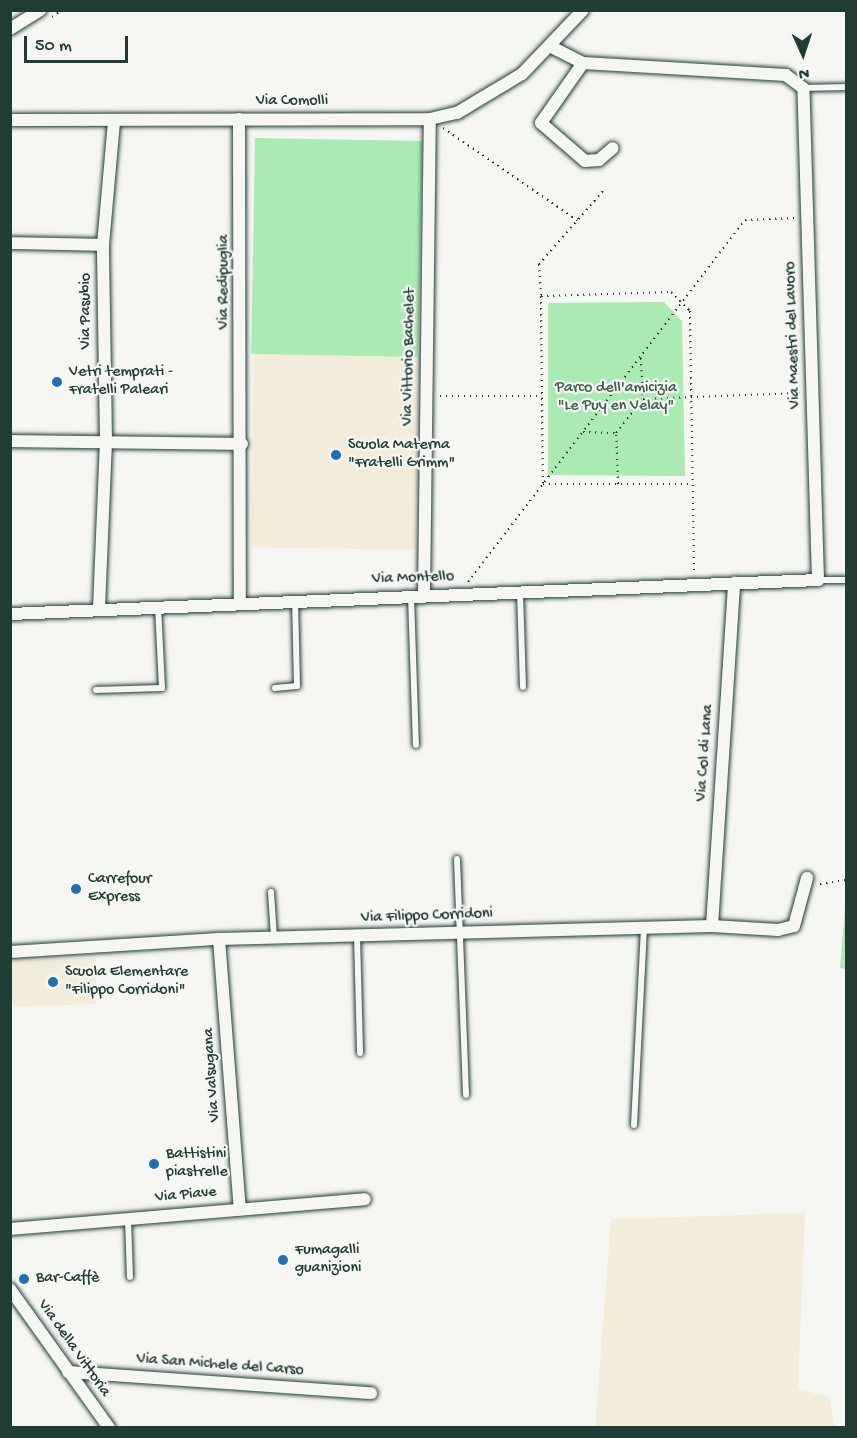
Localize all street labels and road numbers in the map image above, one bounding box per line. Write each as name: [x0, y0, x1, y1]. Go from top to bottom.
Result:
street label: Via Comolli: [256, 92, 328, 112]
street label: Via Redipuglia: [215, 235, 235, 329]
street label: Via Maestri del Lavoro: [782, 261, 806, 409]
street label: Via Pasubio: [77, 273, 97, 349]
street label: Via Vittorio Bachelet: [399, 288, 421, 426]
street label: Via Montello: [372, 568, 454, 590]
street label: Via Col di Lana: [693, 704, 719, 802]
street label: Via Filippo Corridoni: [361, 905, 493, 929]
street label: Via Valsugana: [200, 1027, 226, 1123]
street label: Via Piave: [155, 1184, 217, 1208]
street label: Via della Vittoria: [32, 1297, 114, 1401]
street label: Via San Michele del Carso: [136, 1351, 304, 1381]

